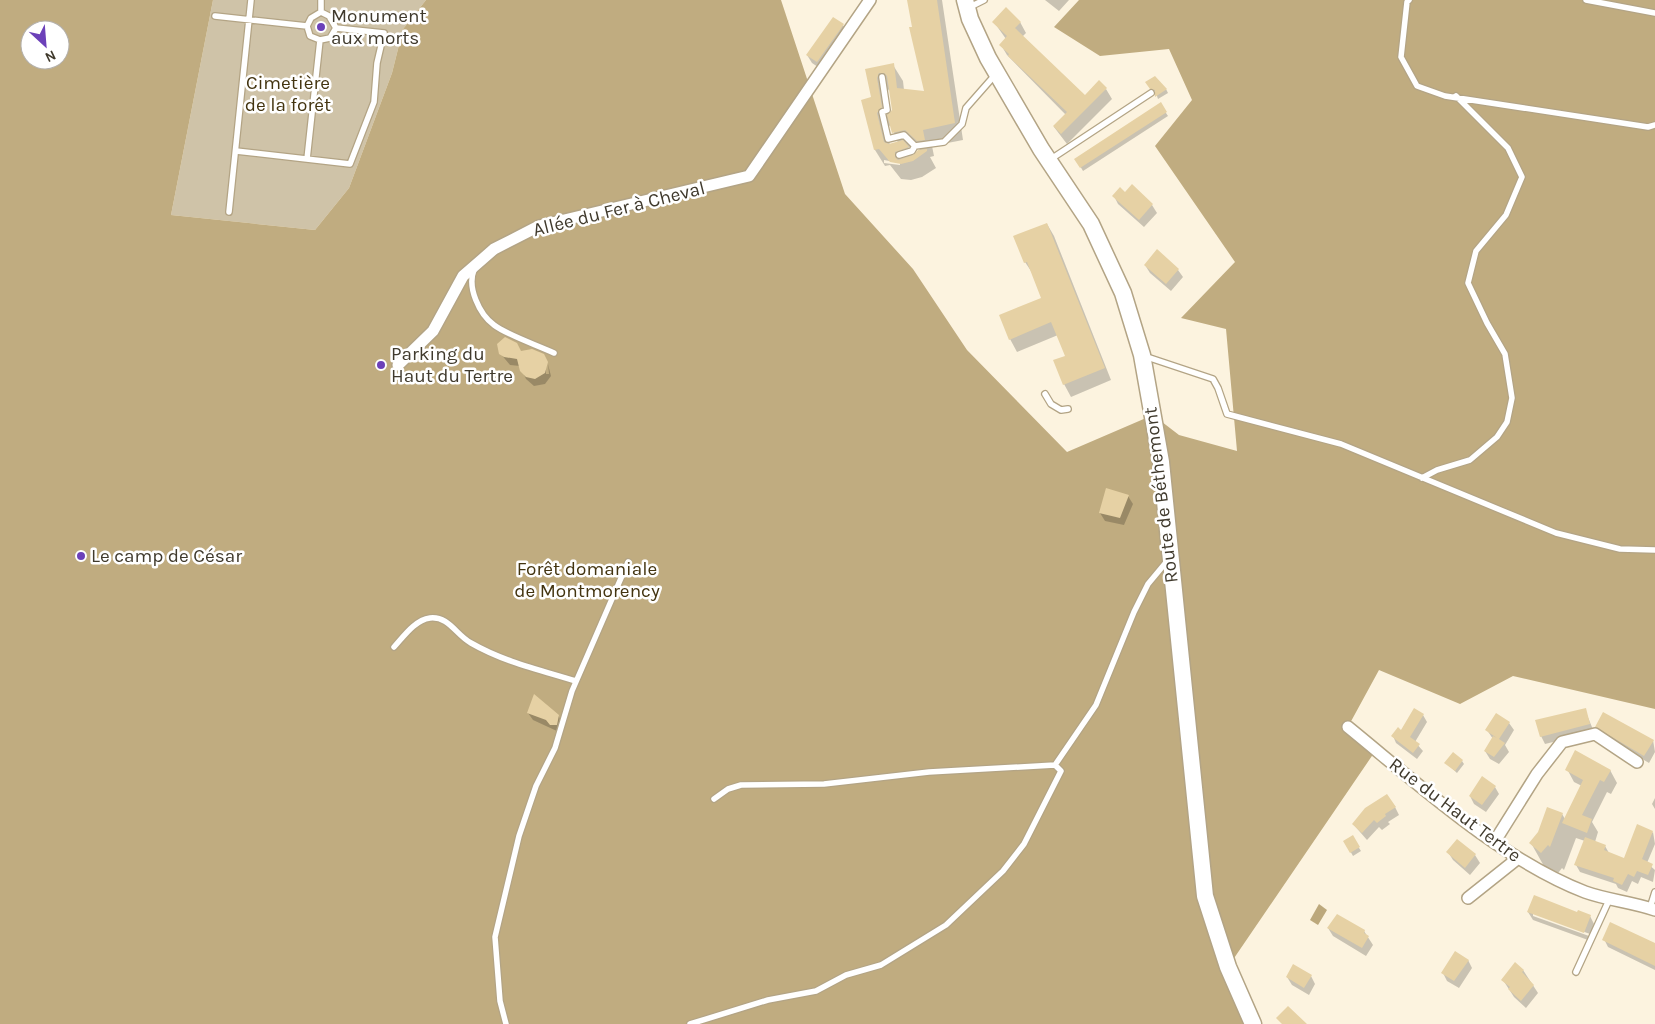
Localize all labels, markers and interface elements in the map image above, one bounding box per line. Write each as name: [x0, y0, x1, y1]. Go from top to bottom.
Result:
place label: Monument aux morts: [331, 5, 427, 49]
north arrow: [20, 20, 70, 70]
marker: Monument aux morts: [315, 21, 327, 33]
text: N: [42, 46, 59, 66]
park label: Cimetière de la forêt: [245, 72, 331, 116]
street label: Allée du Fer à Cheval: [531, 177, 707, 241]
place label: Parking du Haut du Tertre: [391, 343, 513, 387]
marker: Parking du Haut du Tertre: [375, 359, 387, 371]
street label: Route de Béthemont: [1139, 406, 1183, 584]
place label: Le camp de César: [91, 545, 242, 567]
marker: Le camp de César: [75, 550, 87, 562]
park label: Forêt domaniale de Montmorency: [514, 558, 660, 602]
street label: Rue du Haut Tertre: [1385, 753, 1525, 867]

